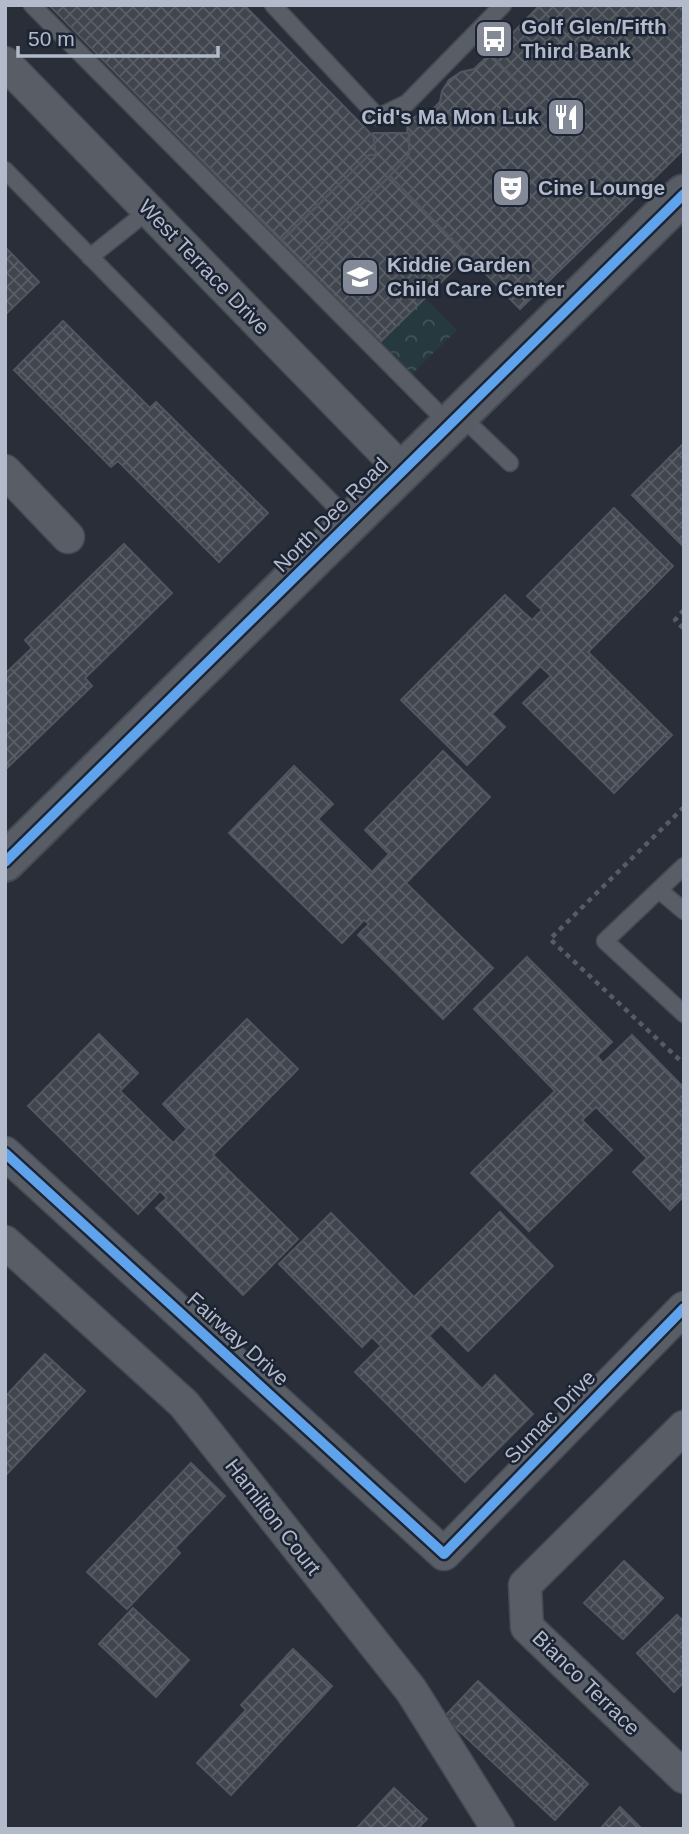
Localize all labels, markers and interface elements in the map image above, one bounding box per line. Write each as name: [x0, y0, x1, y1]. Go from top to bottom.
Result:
scale bar: [18, 14, 217, 58]
place label: Golf Glen/Fifth Third Bank: [521, 15, 667, 62]
bus stop icon: Golf Glen/Fifth Third Bank: [473, 18, 515, 60]
text: 50 m: [28, 27, 75, 50]
restaurant icon: Cid's Ma Mon Luk: [545, 96, 587, 138]
place label: Cid's Ma Mon Luk: [361, 105, 539, 128]
theatre icon: Cine Lounge: [490, 167, 532, 209]
place label: Cine Lounge: [538, 176, 665, 199]
street label: West Terrace Drive: [134, 195, 274, 339]
place label: Kiddie Garden Child Care Center: [387, 253, 564, 300]
school or university icon: Kiddie Garden Child Care Center: [339, 256, 381, 298]
street label: North Dee Road: [269, 453, 392, 576]
street label: Fairway Drive: [183, 1287, 294, 1390]
street label: Sumac Drive: [500, 1365, 600, 1468]
street label: Hamilton Court: [221, 1454, 326, 1579]
street label: Bianco Terrace: [528, 1626, 645, 1739]

